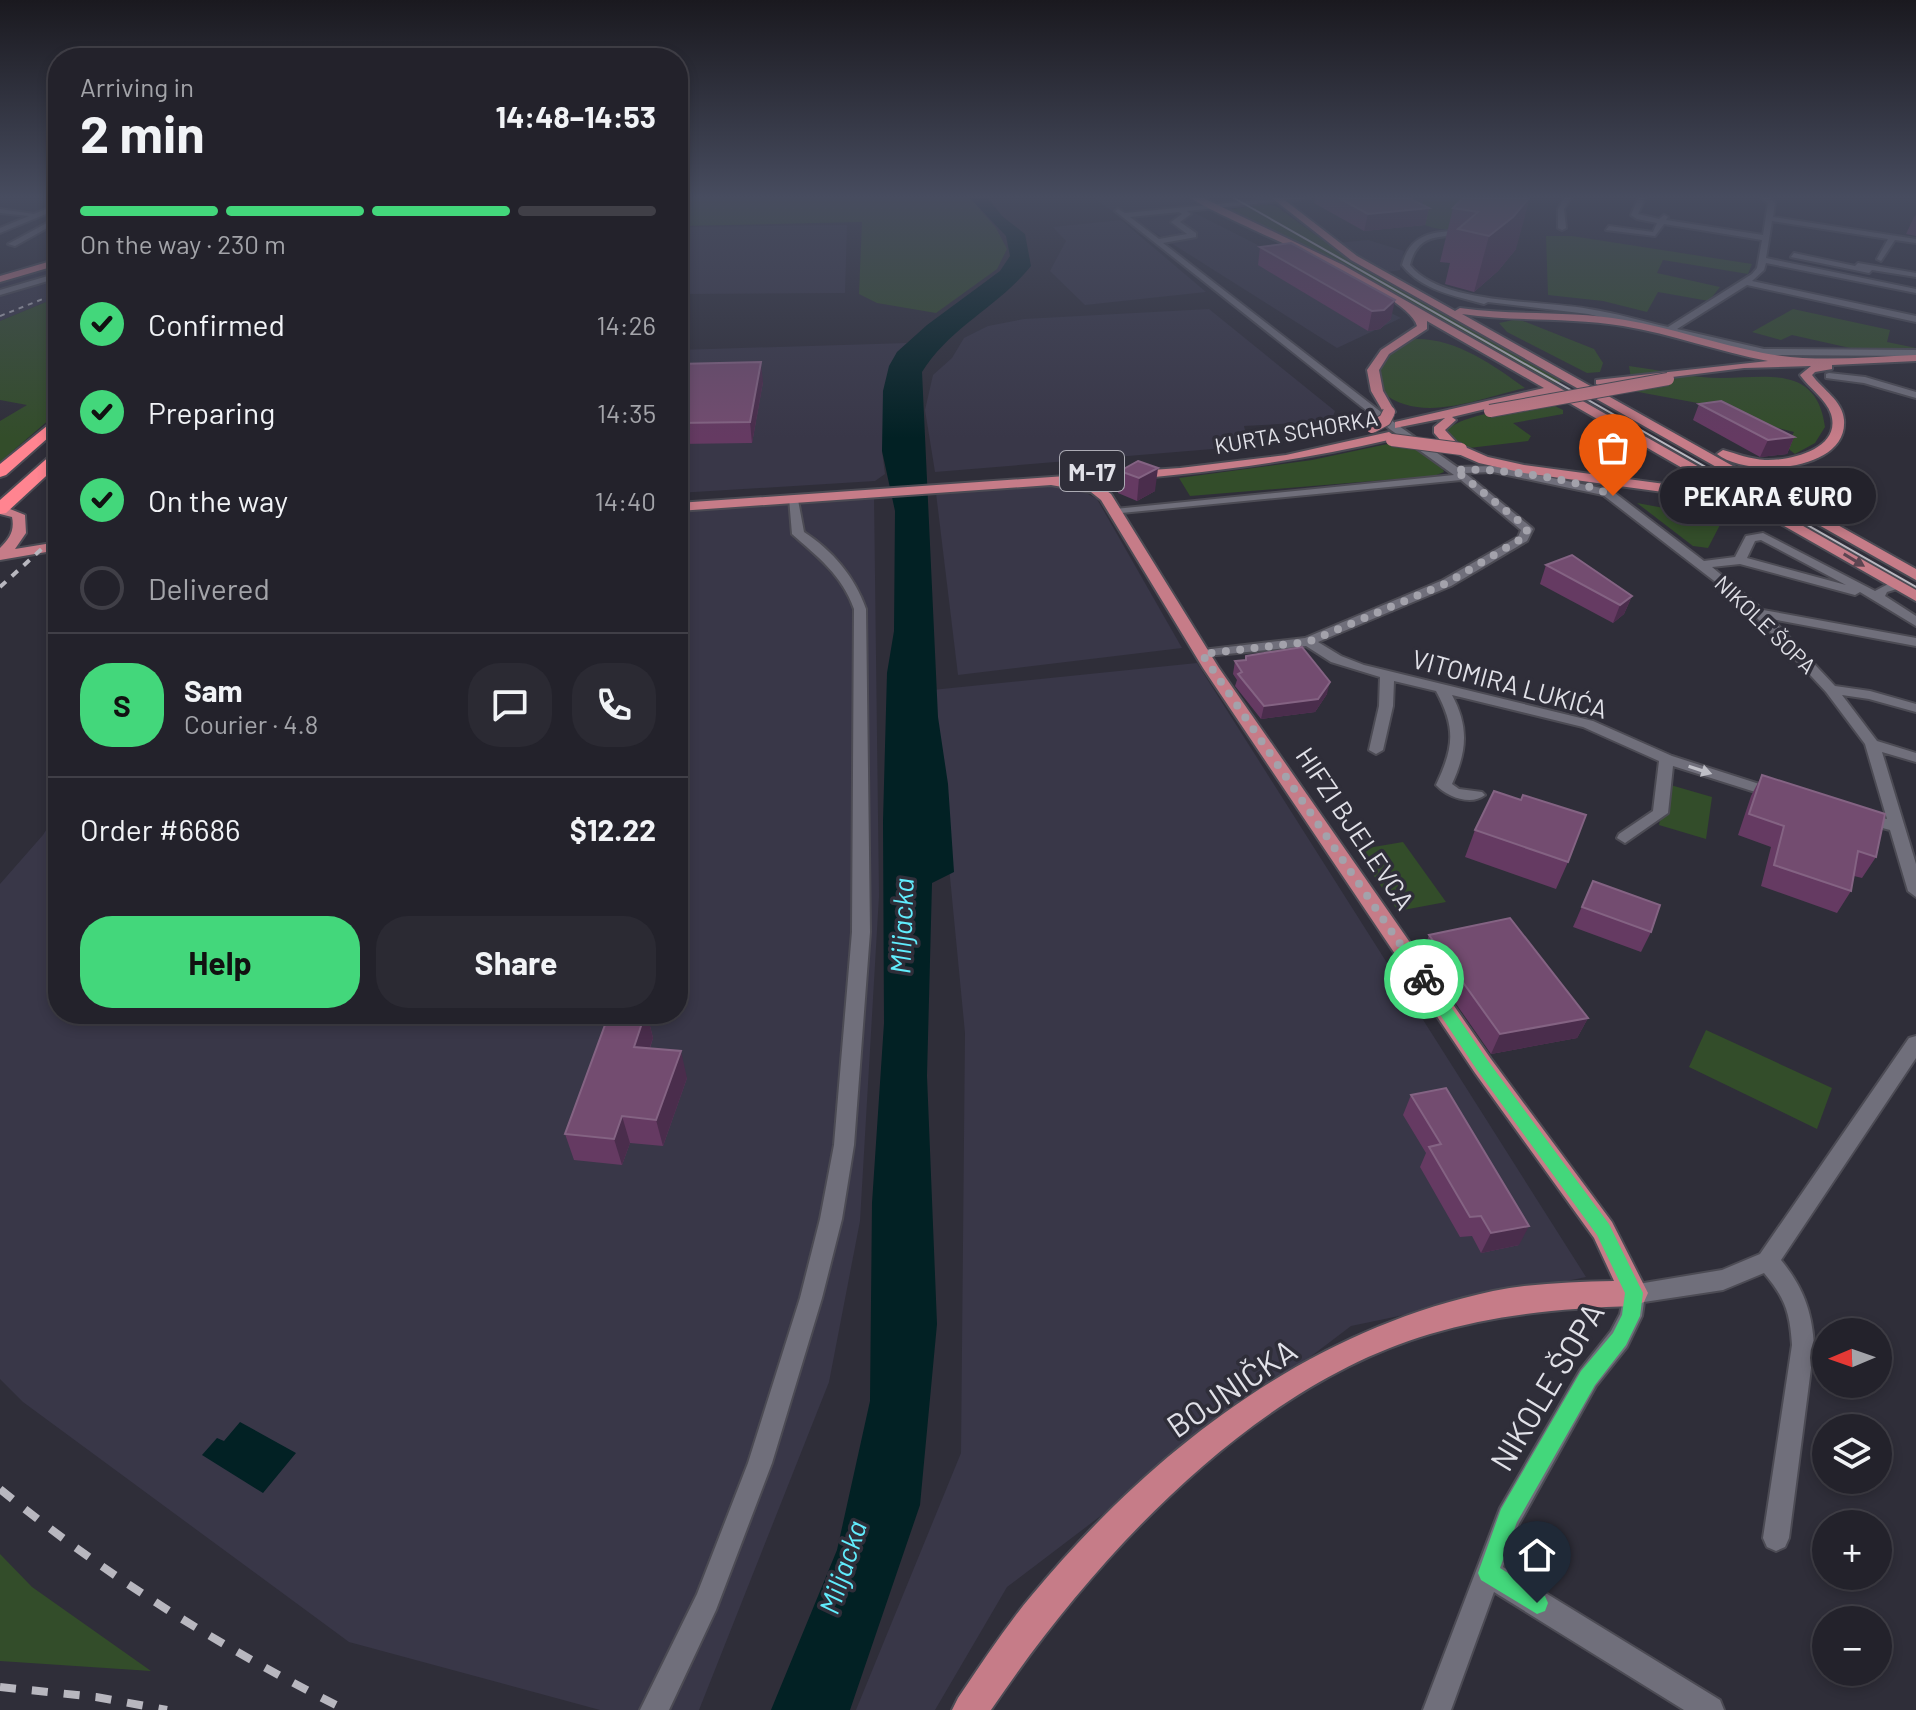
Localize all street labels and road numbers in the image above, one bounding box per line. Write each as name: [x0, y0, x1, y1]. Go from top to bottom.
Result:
street label: KURTA SCHORKA: [1212, 404, 1380, 458]
road number: M-17: [1060, 451, 1124, 491]
street label: NIKOLE ŠOPA: [1710, 569, 1822, 679]
street label: VITOMIRA LUKIĆA: [1409, 642, 1611, 724]
street label: HIFZI BJELEVCA: [1290, 741, 1422, 915]
street label: NIKOLE ŠOPA: [1481, 1295, 1611, 1477]
street label: BOJNIČKA: [1159, 1330, 1303, 1444]

